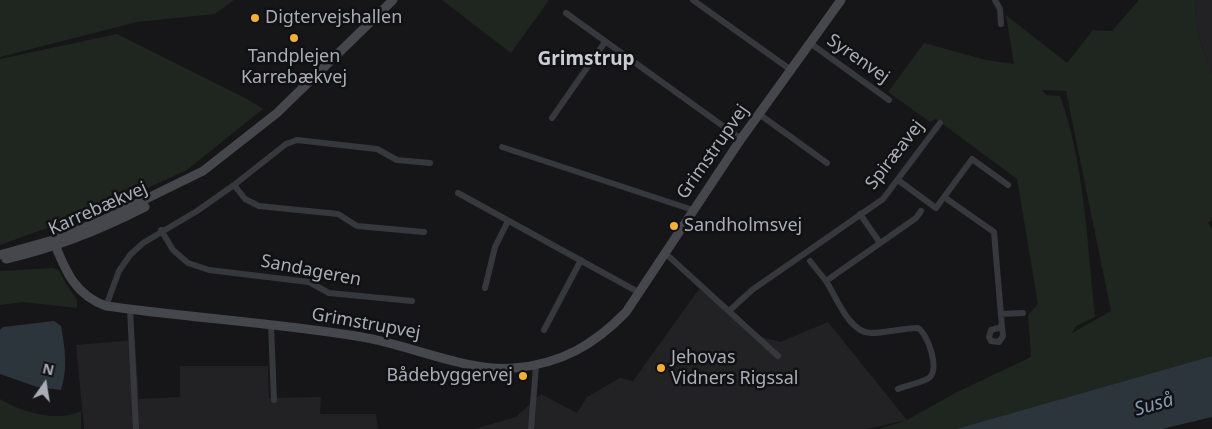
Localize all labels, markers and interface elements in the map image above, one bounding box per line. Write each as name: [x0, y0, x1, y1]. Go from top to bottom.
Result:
place label: Digtervejshallen: [265, 7, 402, 29]
marker: Digtervejshallen: [249, 12, 261, 24]
street label: Syrenvej: [823, 30, 893, 88]
marker: Tandplejen Karrebækvej: [288, 32, 300, 44]
place label: Tandplejen Karrebækvej: [241, 46, 347, 88]
district label: Grimstrup: [537, 49, 635, 71]
street label: Grimstrupvej: [673, 101, 753, 203]
street label: Spiræavej: [861, 116, 929, 194]
street label: Karrebækvej: [45, 178, 151, 240]
place label: Sandholmsvej: [684, 215, 802, 237]
marker: Sandholmsvej: [668, 220, 680, 232]
street label: Sandageren: [259, 251, 363, 291]
street label: Grimstrupvej: [310, 304, 422, 344]
place label: Jehovas Vidners Rigssal: [671, 347, 798, 389]
text: N: [41, 358, 56, 379]
north arrow: [20, 359, 70, 409]
marker: Jehovas Vidners Rigssal: [655, 362, 667, 374]
place label: Bådebyggervej: [386, 365, 513, 387]
marker: Bådebyggervej: [517, 370, 529, 382]
water label: Suså: [1132, 389, 1176, 421]

